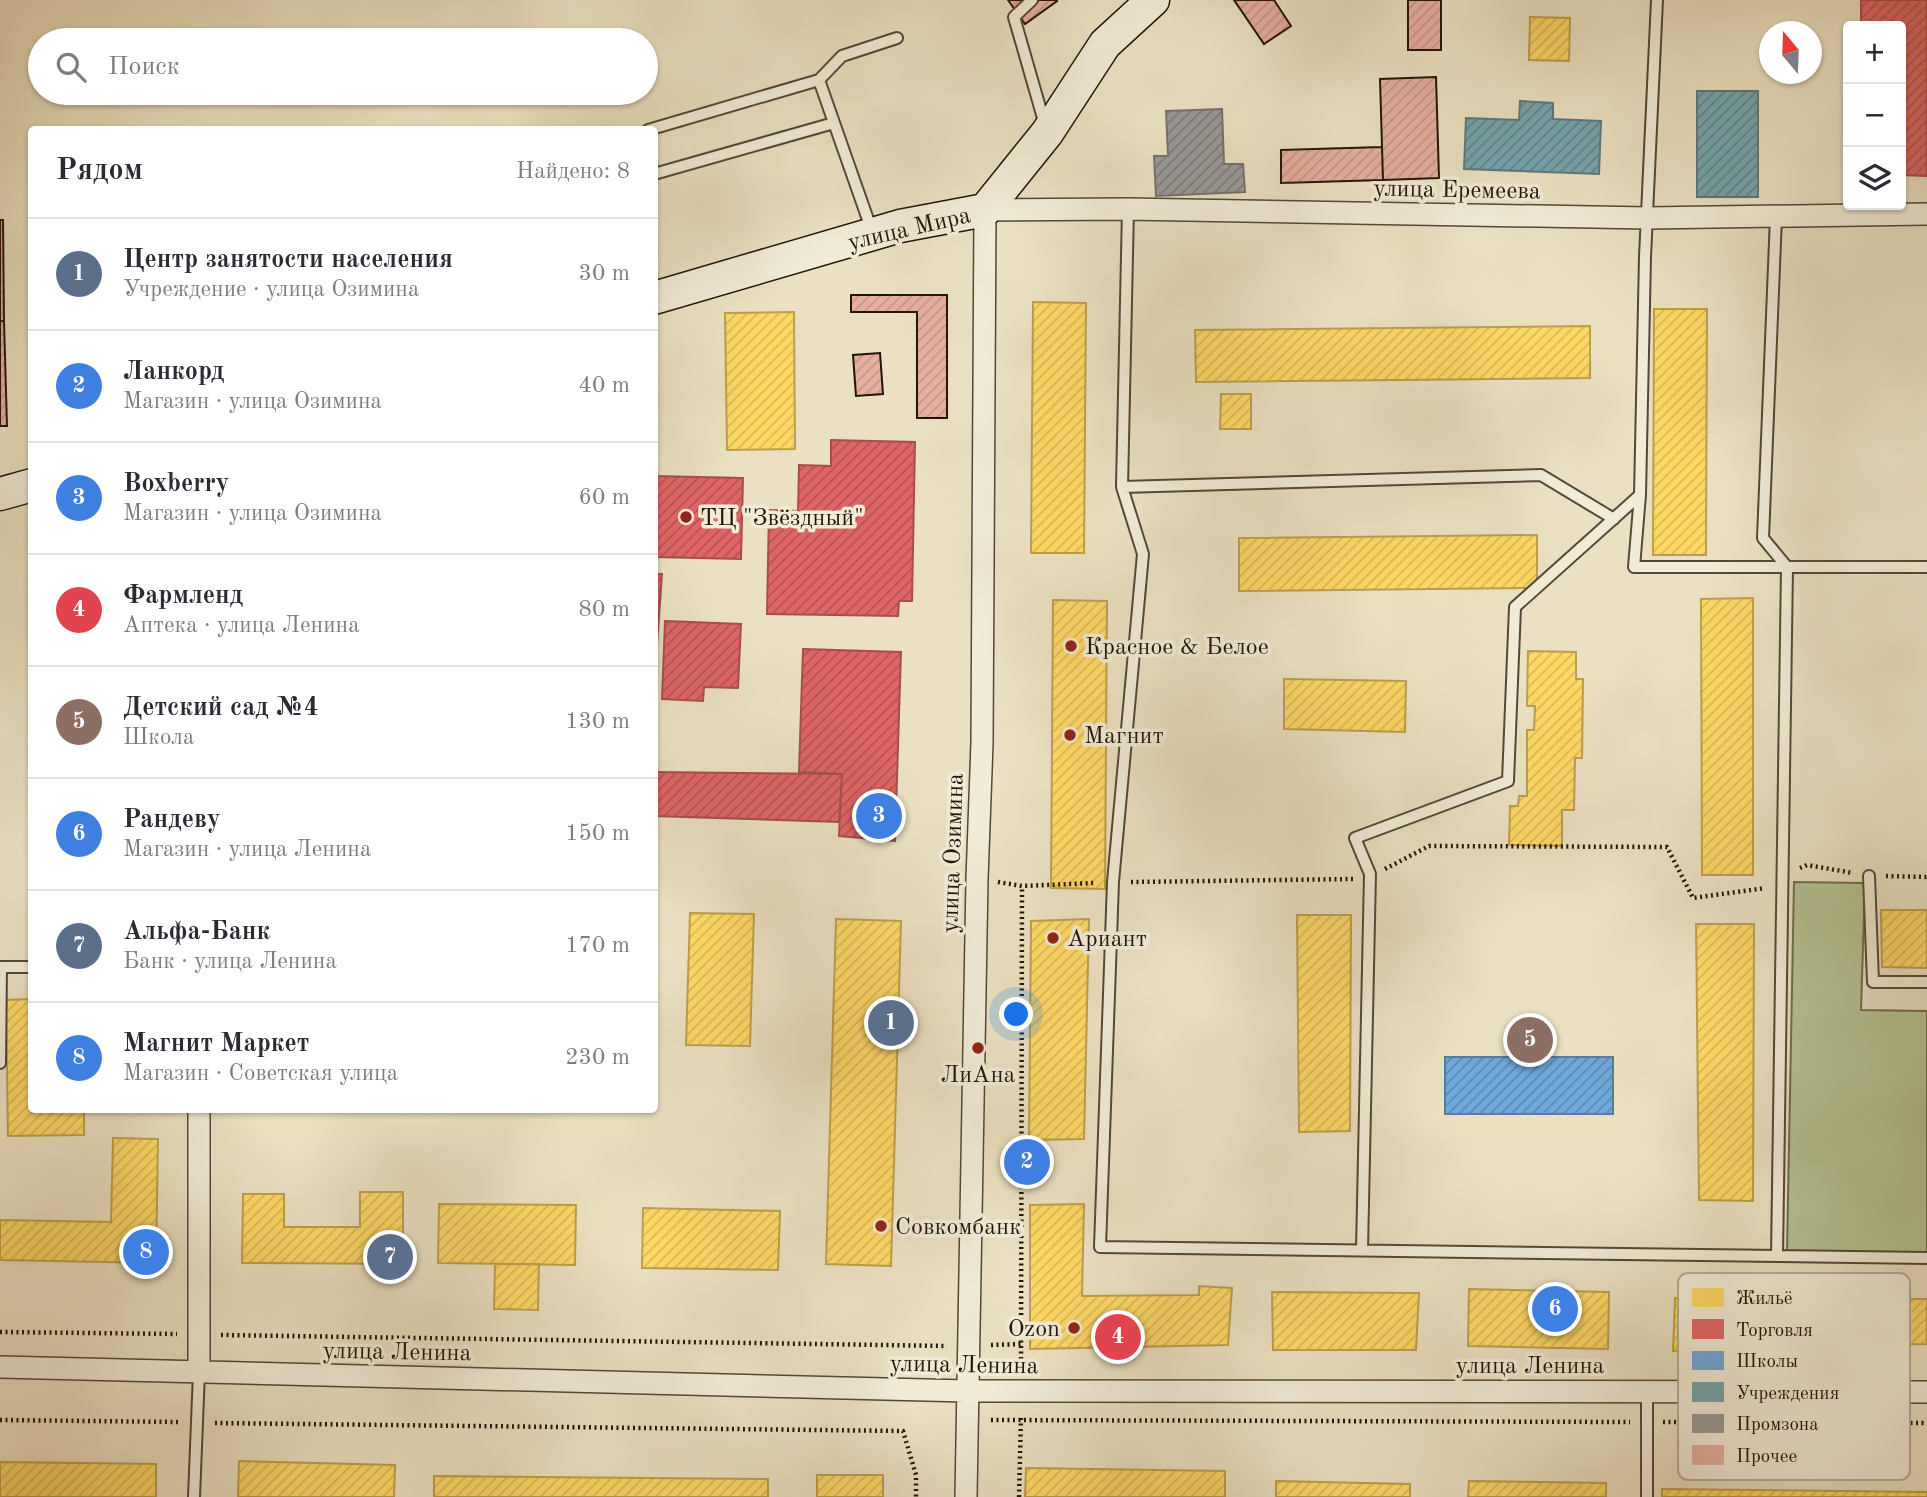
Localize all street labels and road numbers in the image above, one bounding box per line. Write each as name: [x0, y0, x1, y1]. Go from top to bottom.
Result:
street label: улица Еремеева: [1373, 178, 1541, 204]
street label: улица Мира: [846, 204, 973, 256]
street label: улица Озимина: [939, 773, 969, 933]
street label: улица Ленина: [322, 1340, 472, 1366]
street label: улица Ленина: [889, 1353, 1039, 1379]
street label: улица Ленина: [1456, 1355, 1605, 1379]

